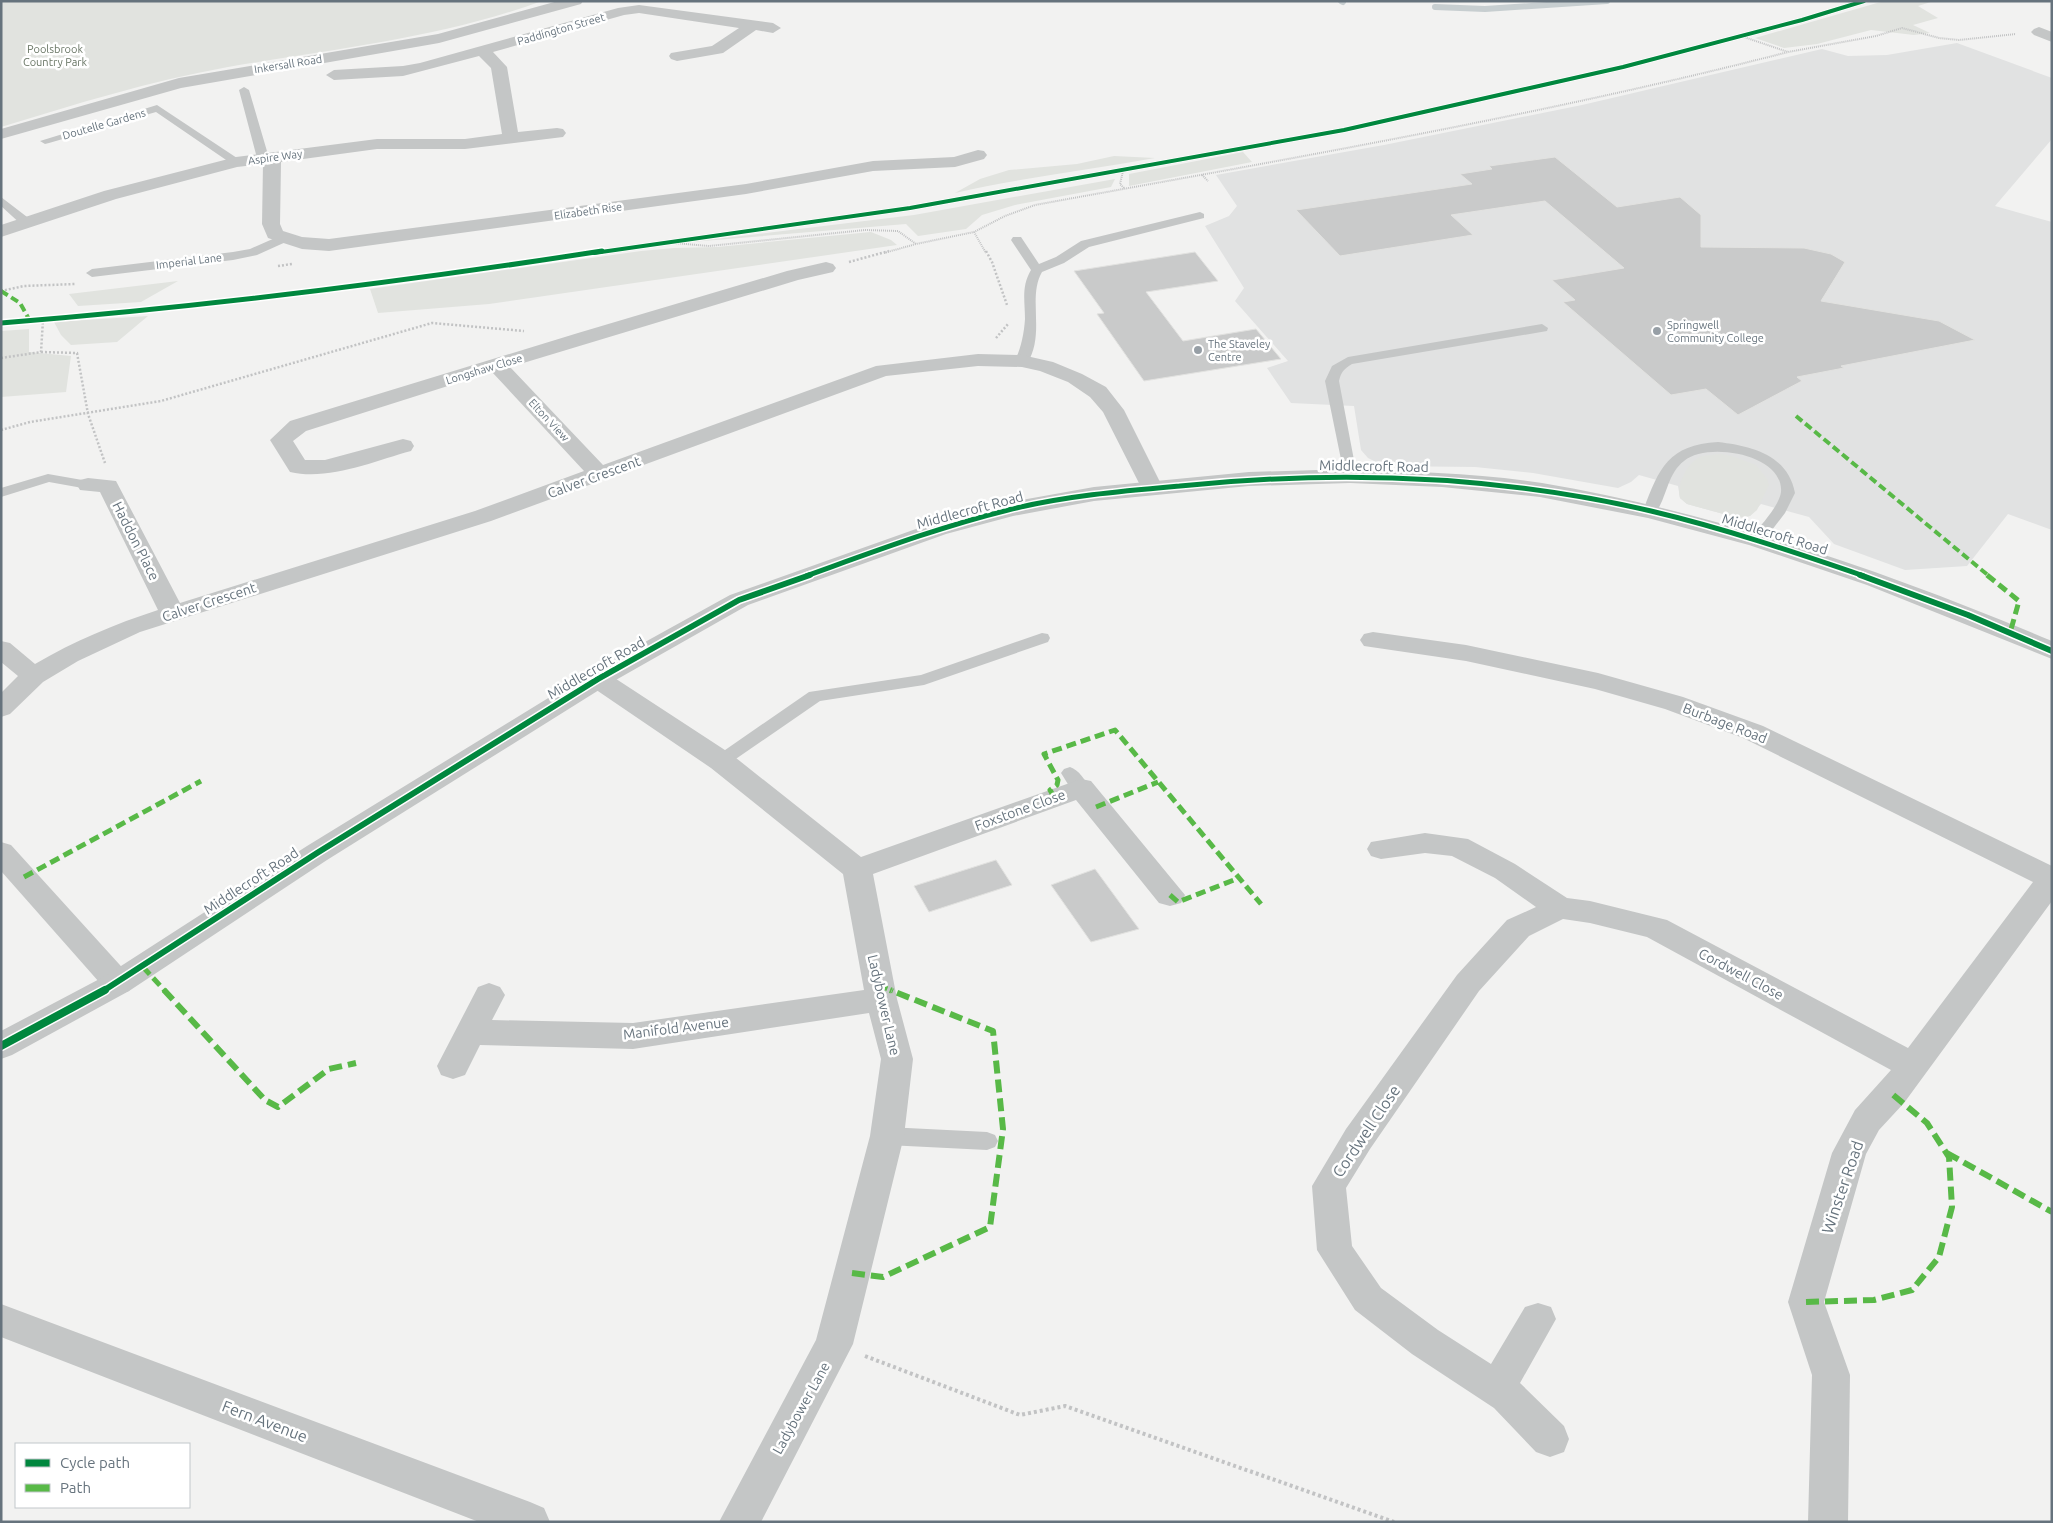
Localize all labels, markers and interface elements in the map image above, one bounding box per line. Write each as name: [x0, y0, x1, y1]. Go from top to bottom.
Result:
street label: Paddington Street: [516, 11, 607, 47]
park label: Poolsbrook Country Park: [23, 43, 88, 68]
street label: Inkersall Road: [253, 53, 323, 75]
street label: Doutelle Gardens: [61, 106, 147, 142]
street label: Aspire Way: [247, 147, 304, 167]
street label: Elizabeth Rise: [553, 200, 623, 222]
street label: Imperial Lane: [155, 251, 223, 271]
place label: Springwell Community College: [1667, 319, 1764, 344]
marker: Springwell Community College: [1651, 325, 1663, 337]
place label: The Staveley Centre: [1208, 338, 1271, 363]
marker: The Staveley Centre: [1192, 344, 1204, 356]
street label: Longshaw Close: [444, 352, 524, 386]
street label: Elton View: [526, 396, 572, 444]
street label: Calver Crescent: [545, 453, 643, 501]
street label: Middlecroft Road: [1319, 457, 1429, 475]
street label: Middlecroft Road: [915, 488, 1025, 532]
street label: Haddon Place: [109, 499, 163, 583]
street label: Middlecroft Road: [1720, 510, 1830, 558]
street label: Calver Crescent: [160, 579, 258, 625]
street label: Middlecroft Road: [545, 634, 647, 702]
street label: Burbage Road: [1681, 700, 1769, 746]
street label: Foxstone Close: [972, 786, 1068, 834]
street label: Middlecroft Road: [201, 844, 301, 918]
street label: Cordwell Close: [1696, 945, 1786, 1003]
street label: Ladybower Lane: [865, 953, 903, 1057]
street label: Manifold Avenue: [622, 1014, 730, 1042]
street label: Cordwell Close: [1329, 1082, 1403, 1180]
street label: Winster Road: [1818, 1138, 1866, 1236]
street label: Ladybower Lane: [769, 1359, 833, 1457]
street label: Fern Avenue: [220, 1396, 310, 1446]
legend: [15, 1443, 190, 1508]
text: Cycle path: [60, 1454, 130, 1471]
text: Path: [60, 1479, 91, 1496]

